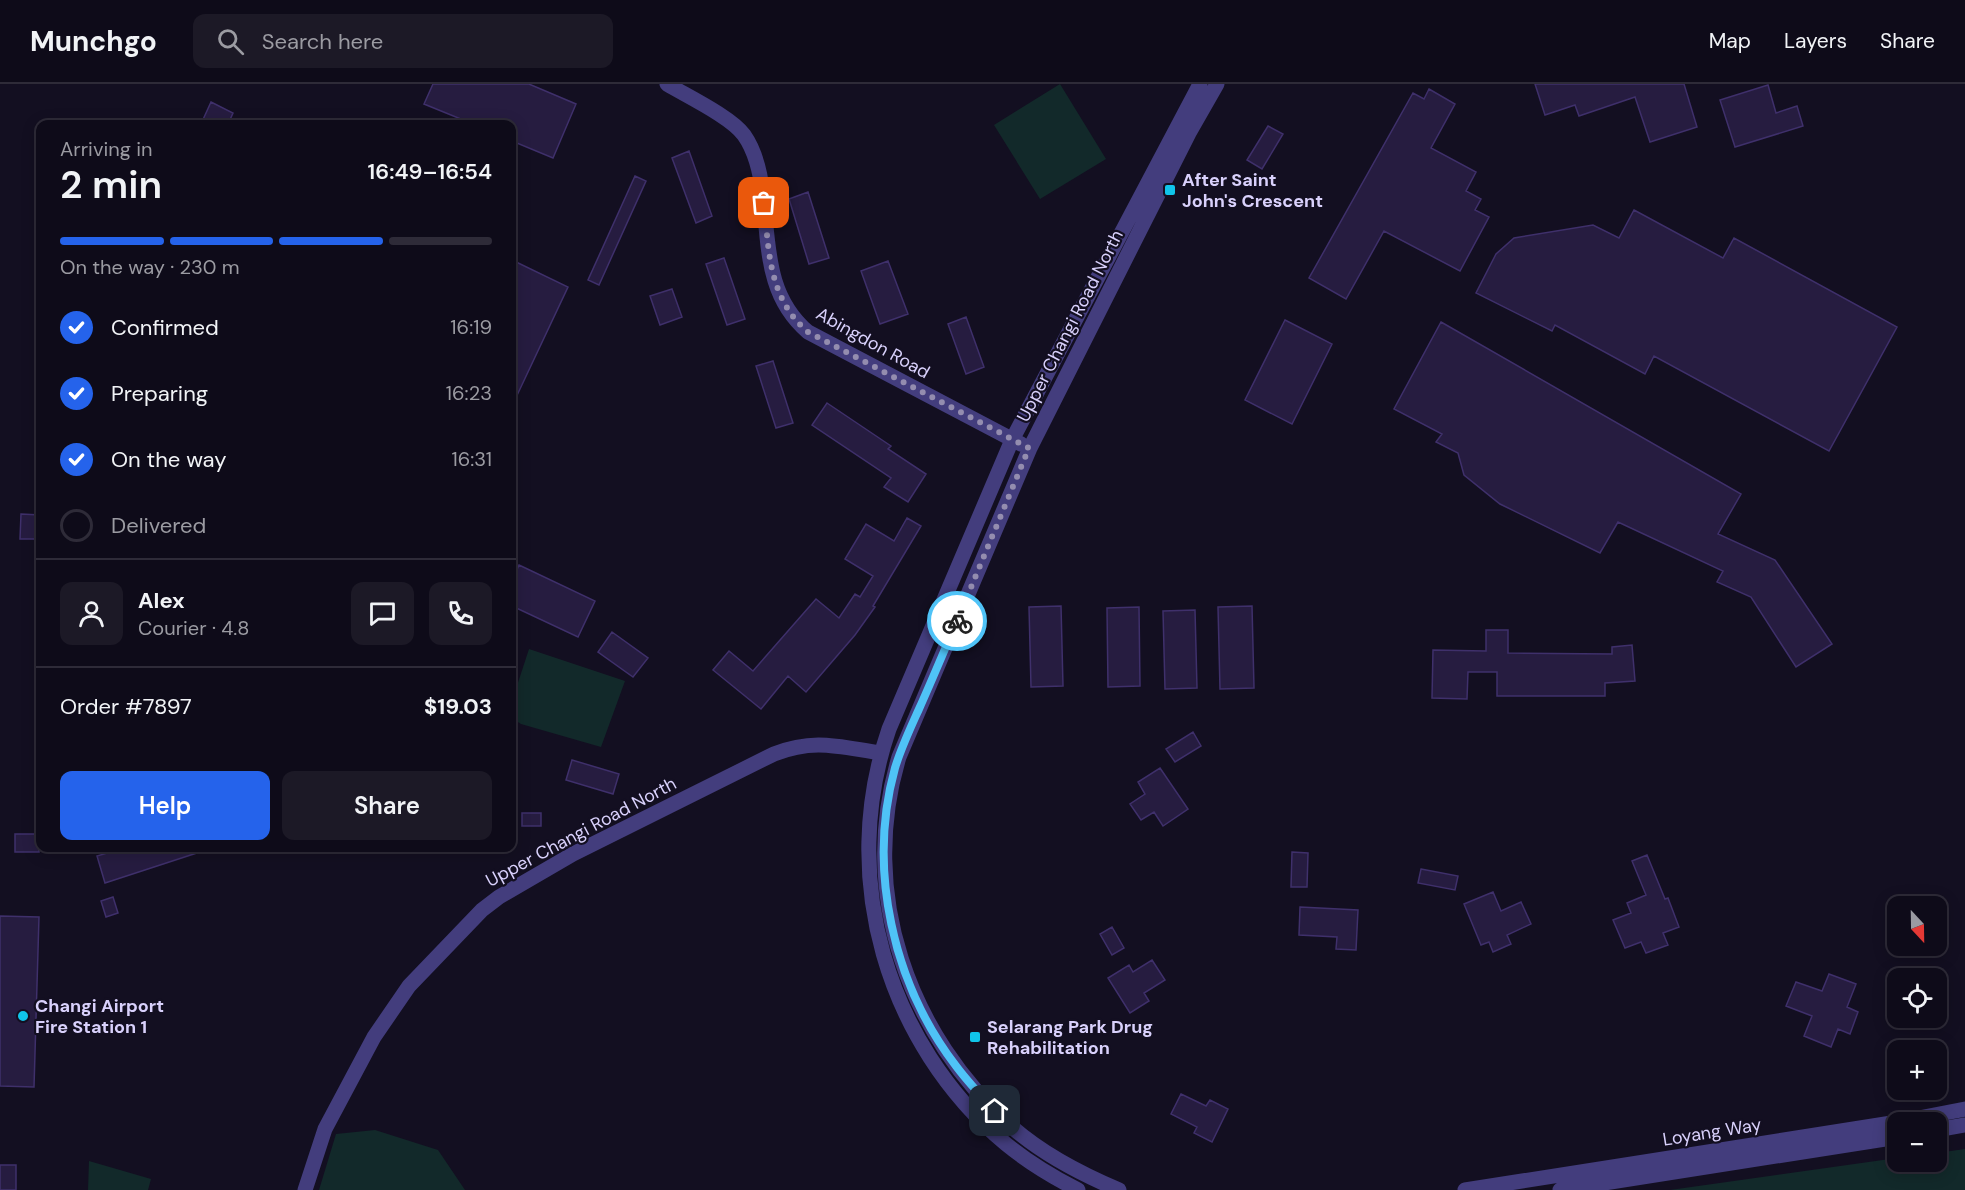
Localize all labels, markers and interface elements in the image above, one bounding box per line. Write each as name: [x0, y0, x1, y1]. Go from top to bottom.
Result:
search box: [193, 14, 613, 68]
text: Munchgo: [30, 23, 157, 60]
icon: search: [214, 25, 247, 58]
text: Search here: [262, 27, 383, 56]
text: Map: [1709, 27, 1751, 55]
text: Layers: [1784, 27, 1847, 55]
text: Share: [1880, 27, 1935, 55]
text: Arriving in: [60, 136, 152, 162]
text: 16:49–16:54: [368, 157, 492, 186]
text: 2 min: [60, 159, 162, 210]
place label: After Saint John's Crescent: [1182, 168, 1323, 213]
pin: [738, 177, 789, 228]
marker: After Saint John's Crescent: [1163, 183, 1177, 197]
icon: bag: [747, 186, 780, 219]
street label: Upper Changi Road North: [1011, 226, 1129, 426]
text: On the way · 230 m: [60, 254, 240, 280]
street label: Abingdon Road: [812, 302, 934, 384]
icon: check: [60, 311, 93, 344]
text: Confirmed: [111, 313, 219, 342]
text: 16:19: [450, 314, 492, 340]
icon: check: [60, 377, 93, 410]
text: Preparing: [111, 379, 208, 408]
text: 16:23: [446, 380, 492, 406]
icon: check: [60, 443, 93, 476]
text: On the way: [111, 445, 226, 474]
text: 16:31: [451, 446, 492, 472]
text: Delivered: [111, 511, 206, 540]
button: person: [60, 582, 123, 645]
button: chat: [351, 582, 414, 645]
button: phone: [429, 582, 492, 645]
text: Alex: [138, 586, 185, 615]
courier: [927, 591, 987, 651]
icon: bike: [941, 605, 974, 638]
text: Courier · 4.8: [138, 615, 249, 641]
text: Order #7897: [60, 692, 192, 721]
text: $19.03: [424, 692, 492, 721]
button: Help: [60, 771, 270, 840]
button: Share: [282, 771, 492, 840]
street label: Upper Changi Road North: [482, 772, 680, 892]
north arrow: [1887, 896, 1947, 956]
map controls: [1887, 896, 1947, 1172]
button: locate: [1887, 968, 1947, 1028]
place label: Changi Airport Fire Station 1: [35, 994, 164, 1039]
marker: Changi Airport Fire Station 1: [16, 1009, 30, 1023]
place label: Selarang Park Drug Rehabilitation: [987, 1015, 1153, 1060]
marker: Selarang Park Drug Rehabilitation: [968, 1030, 982, 1044]
button: +: [1887, 1040, 1947, 1100]
pin: [969, 1085, 1020, 1136]
icon: home: [978, 1094, 1011, 1127]
street label: Loyang Way: [1661, 1112, 1763, 1152]
button: −: [1887, 1112, 1947, 1172]

